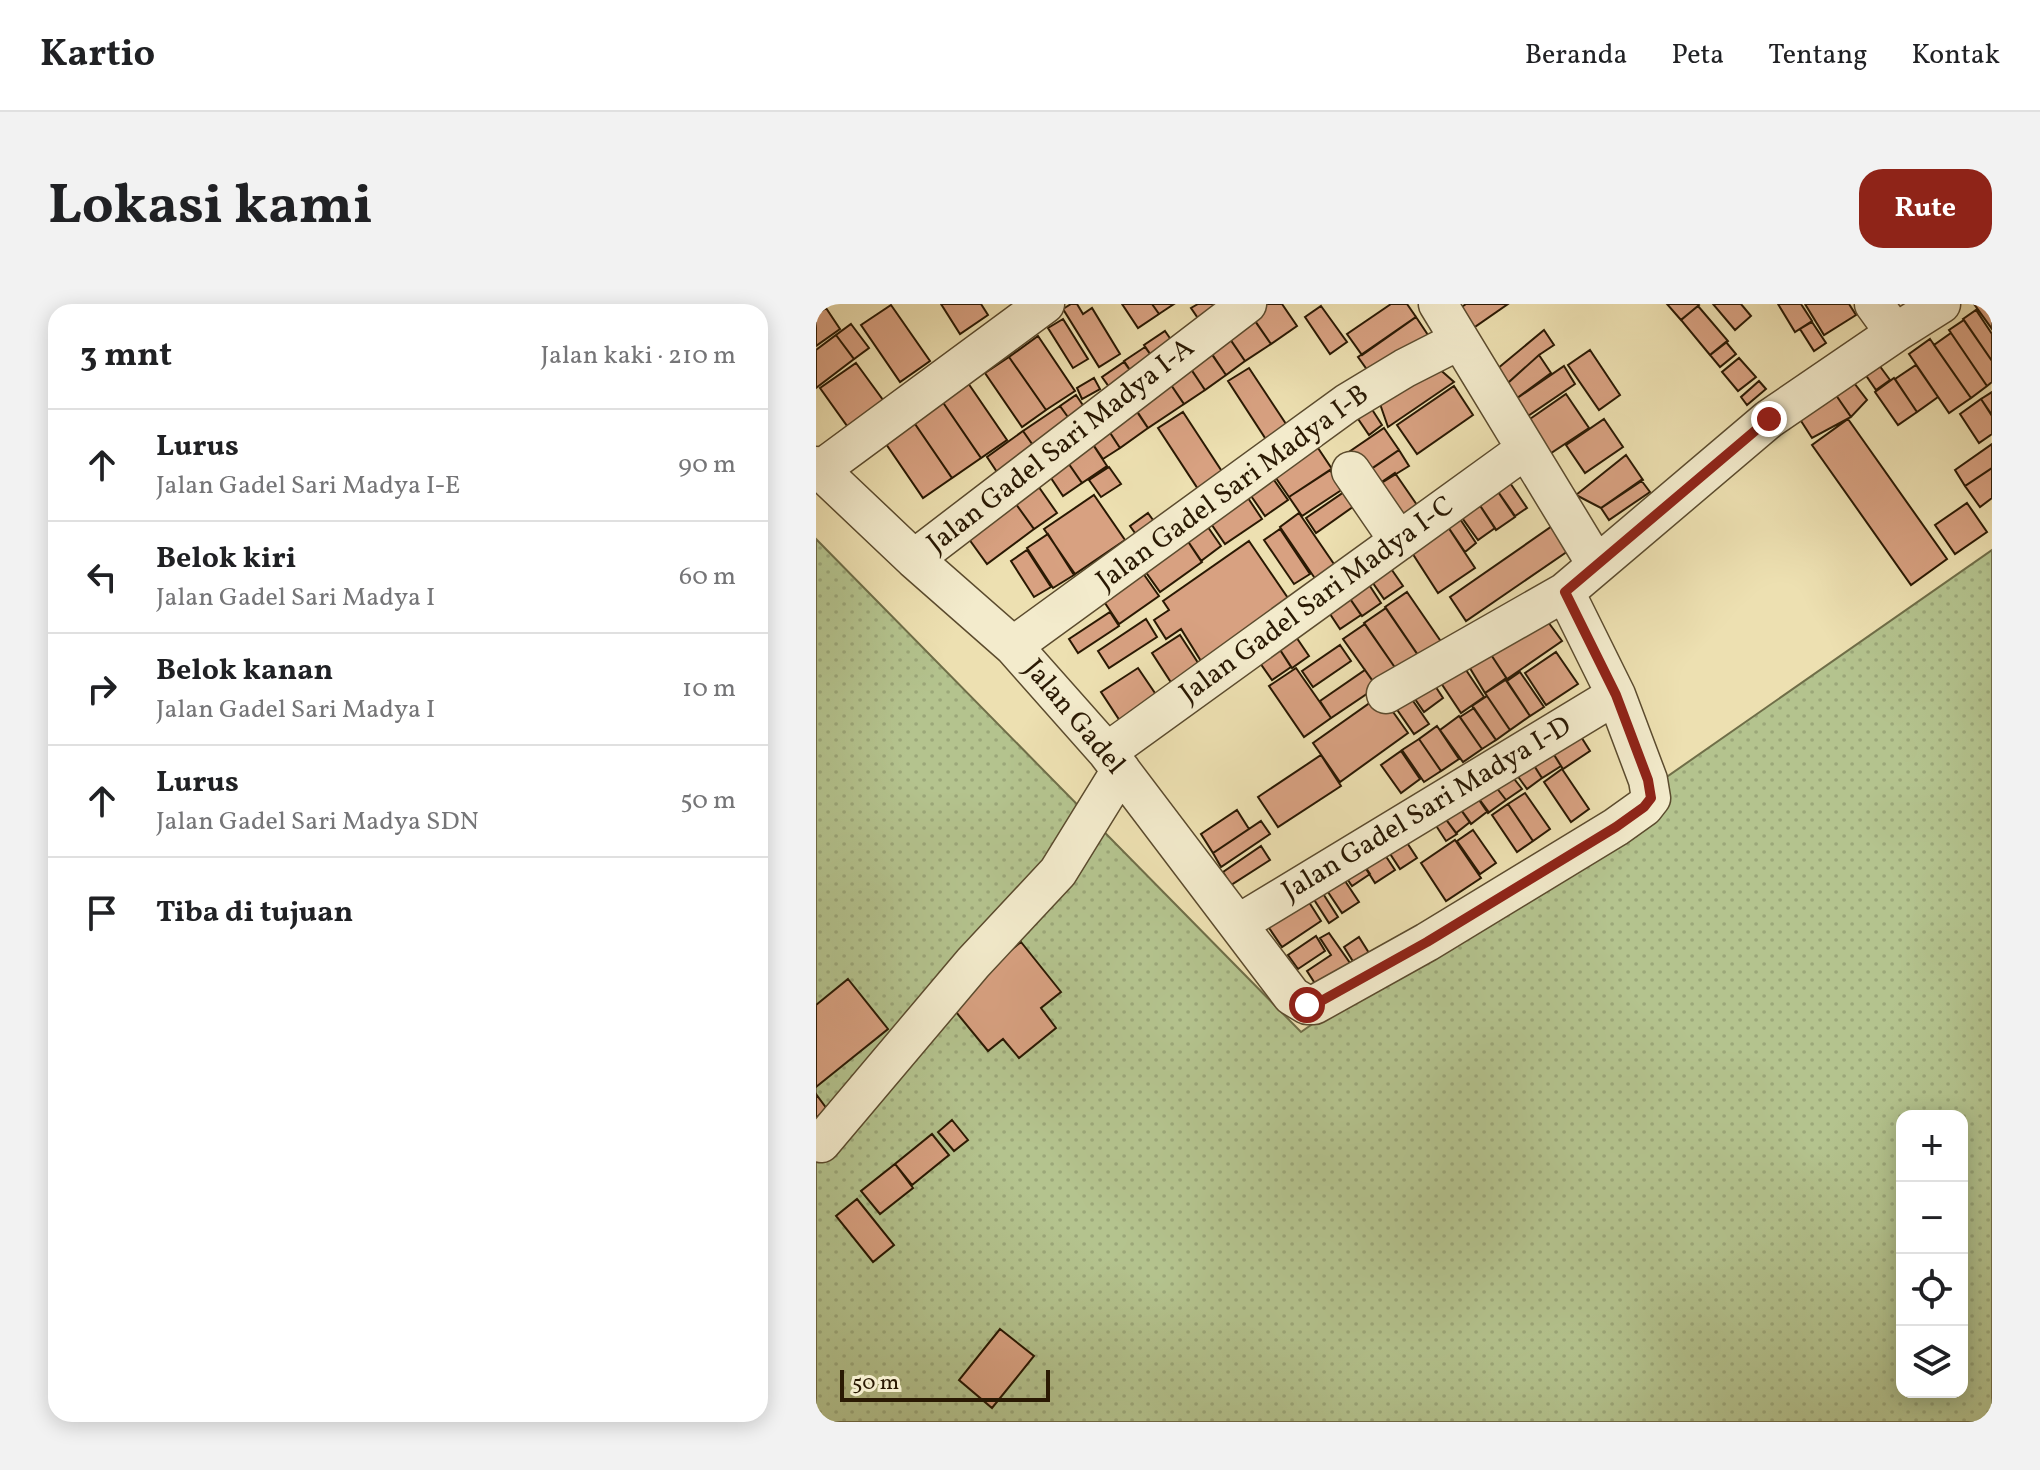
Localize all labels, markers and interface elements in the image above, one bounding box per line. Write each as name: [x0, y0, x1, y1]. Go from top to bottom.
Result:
text: Kartio: [40, 29, 155, 82]
text: Beranda: [1525, 36, 1628, 75]
text: Peta: [1672, 36, 1724, 75]
text: Tentang: [1768, 36, 1867, 75]
text: Kontak: [1911, 36, 2000, 75]
text: Lokasi kami: [48, 169, 373, 247]
button: Rute: [1859, 169, 1992, 248]
street label: Jalan Gadel Sari Madya I-A: [919, 329, 1203, 563]
text: 3 mnt: [80, 333, 172, 380]
text: Jalan kaki · 210 m: [541, 338, 736, 374]
street label: Jalan Gadel Sari Madya I-B: [1089, 376, 1377, 600]
route end: [1751, 401, 1787, 437]
text: Lurus: [156, 426, 239, 468]
icon: ahead: [80, 443, 124, 487]
text: 90 m: [678, 447, 736, 483]
text: Jalan Gadel Sari Madya I-E: [156, 468, 460, 504]
street label: Jalan Gadel Sari Madya I-C: [1172, 487, 1462, 713]
text: Belok kiri: [156, 538, 296, 580]
icon: left: [80, 555, 124, 599]
text: 60 m: [679, 559, 736, 595]
text: Jalan Gadel Sari Madya I: [156, 580, 435, 616]
text: Belok kanan: [156, 650, 333, 692]
street label: Jalan Gadel: [1014, 651, 1134, 783]
icon: right: [80, 667, 124, 711]
text: 10 m: [682, 671, 736, 707]
text: Jalan Gadel Sari Madya I: [156, 692, 435, 728]
street label: Jalan Gadel Sari Madya I-D: [1275, 707, 1579, 911]
text: Lurus: [156, 762, 239, 804]
icon: ahead: [80, 779, 124, 823]
text: 50 m: [680, 783, 736, 819]
text: Jalan Gadel Sari Madya SDN: [156, 804, 479, 840]
icon: arrive: [80, 891, 124, 935]
text: Tiba di tujuan: [156, 892, 353, 934]
route start: [1289, 987, 1325, 1023]
map controls: [1896, 1110, 1968, 1398]
button: +: [1896, 1110, 1968, 1182]
button: −: [1896, 1182, 1968, 1254]
button: locate: [1896, 1254, 1968, 1326]
button: layers: [1896, 1326, 1968, 1398]
scale bar: [840, 1366, 1050, 1402]
text: 50 m: [852, 1368, 899, 1399]

